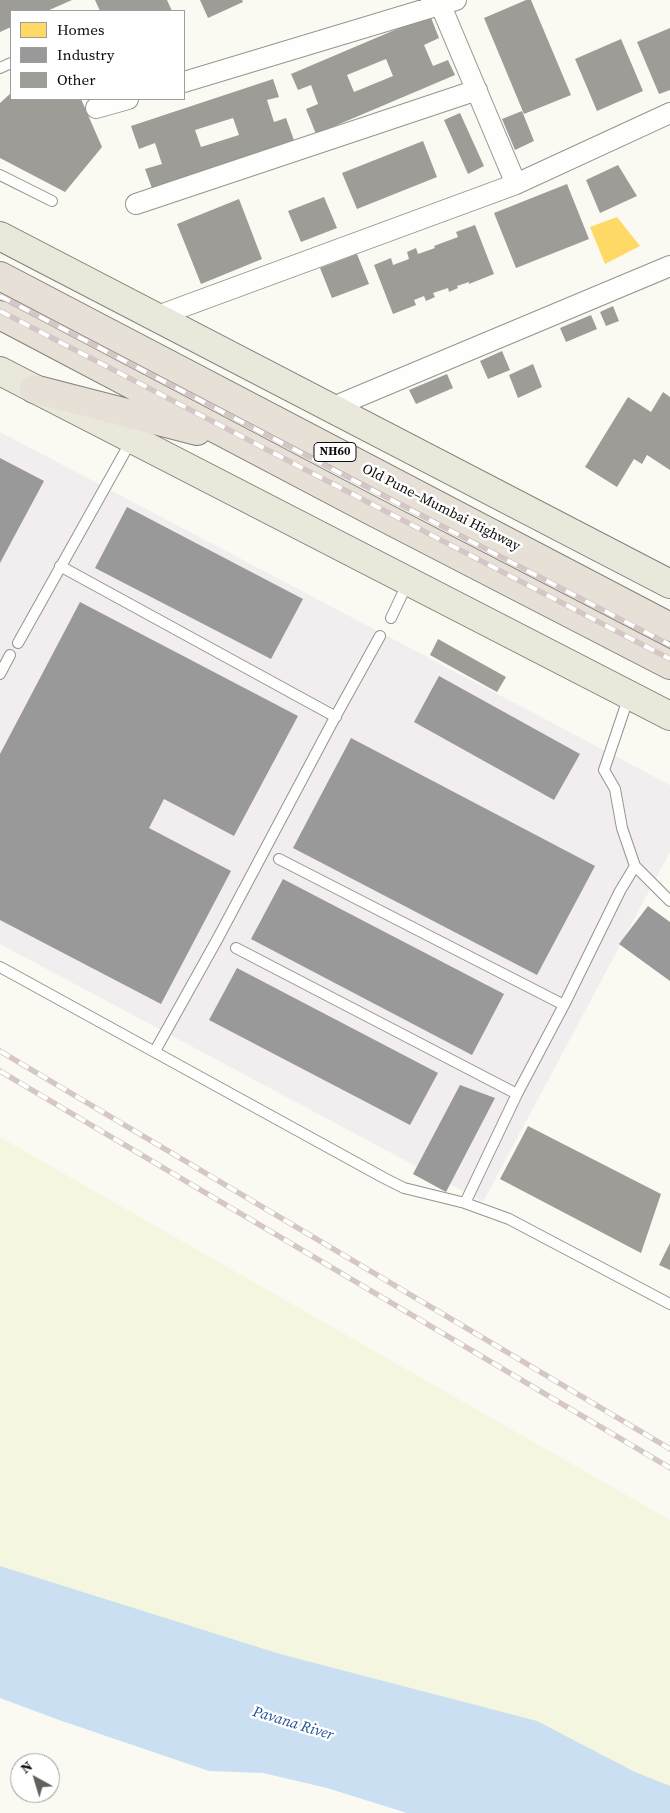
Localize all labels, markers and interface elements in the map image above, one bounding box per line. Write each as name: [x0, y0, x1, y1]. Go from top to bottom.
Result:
legend: [10, 10, 185, 100]
text: Homes: [57, 19, 104, 40]
text: Industry: [57, 44, 114, 65]
text: Other: [57, 69, 96, 90]
road number: NH60: [314, 442, 356, 462]
street label: Old Pune–Mumbai Highway: [359, 461, 523, 555]
water label: Pavana River: [250, 1703, 336, 1745]
north arrow: [10, 1753, 60, 1803]
text: N: [16, 1756, 36, 1778]

